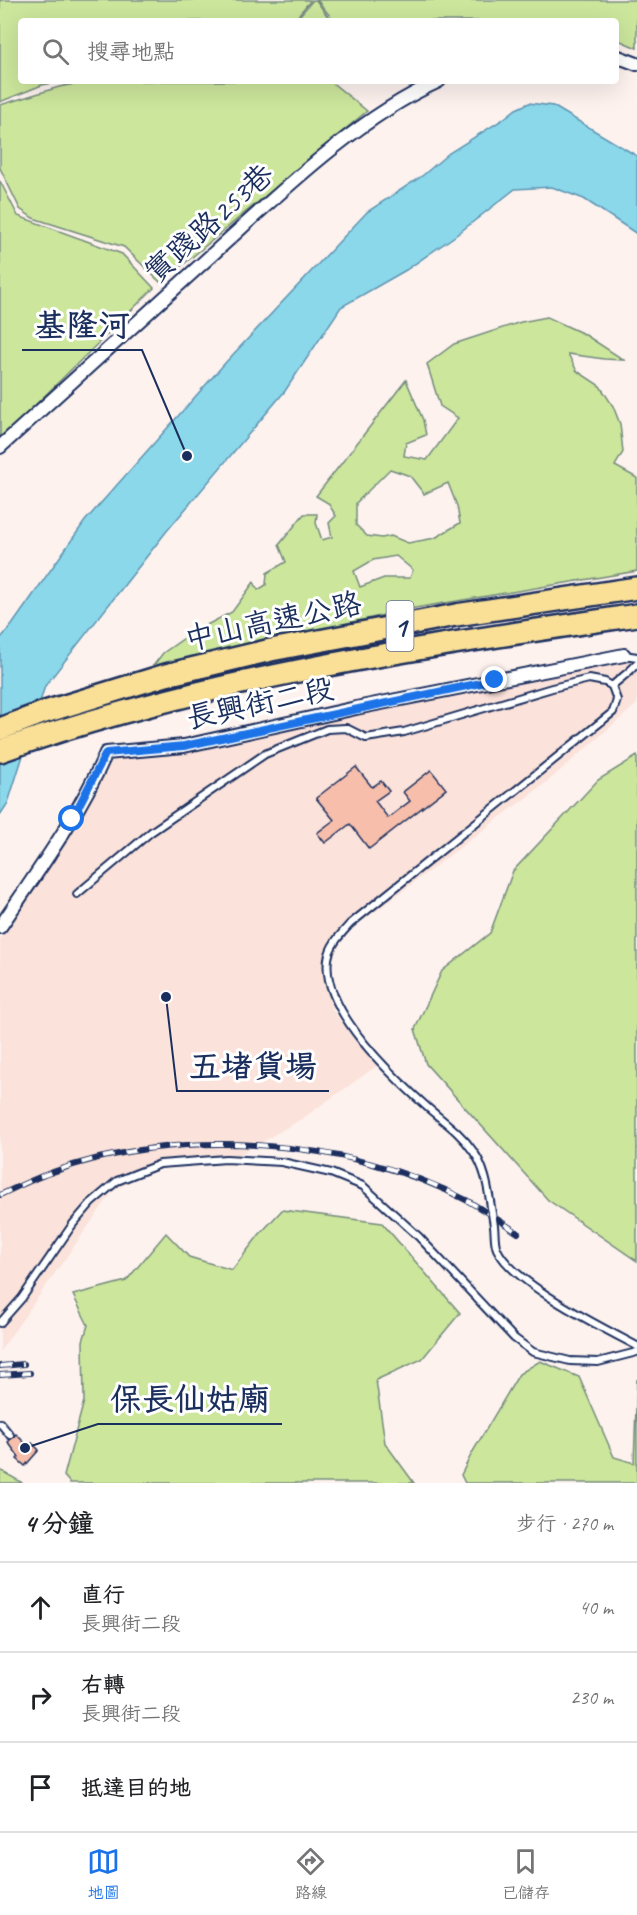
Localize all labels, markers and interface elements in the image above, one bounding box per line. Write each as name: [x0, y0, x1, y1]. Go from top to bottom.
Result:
search box: [18, 18, 619, 84]
icon: search: [39, 35, 72, 68]
text: 搜尋地點: [87, 38, 175, 66]
street label: 實踐路253巷: [137, 155, 281, 291]
callout: 基隆河: [22, 300, 142, 350]
text: 基隆河: [34, 305, 130, 346]
street label: 中山高速公路: [181, 584, 365, 658]
road number: 1: [386, 601, 414, 651]
route end: [481, 666, 507, 692]
street label: 長興街二段: [183, 669, 337, 737]
route start: [58, 805, 84, 831]
callout: 五堵貨場: [177, 1041, 329, 1091]
text: 五堵貨場: [189, 1046, 317, 1087]
callout: 保長仙姑廟: [98, 1374, 282, 1424]
text: 保長仙姑廟: [110, 1379, 270, 1420]
text: 4 分鐘: [24, 1507, 94, 1540]
text: 步行 · 270 m: [517, 1511, 613, 1536]
text: 直行: [81, 1581, 125, 1609]
icon: ahead: [24, 1591, 57, 1624]
text: 40 m: [579, 1595, 613, 1620]
text: 長興街二段: [81, 1611, 181, 1636]
text: 右轉: [81, 1671, 125, 1699]
icon: right: [24, 1681, 57, 1714]
text: 230 m: [570, 1685, 613, 1710]
text: 長興街二段: [81, 1701, 181, 1726]
icon: arrive: [24, 1771, 57, 1804]
text: 抵達目的地: [81, 1774, 191, 1802]
tab: 地圖: [87, 1845, 120, 1903]
tab: 路線: [294, 1845, 327, 1903]
tab: 已儲存: [502, 1845, 550, 1903]

